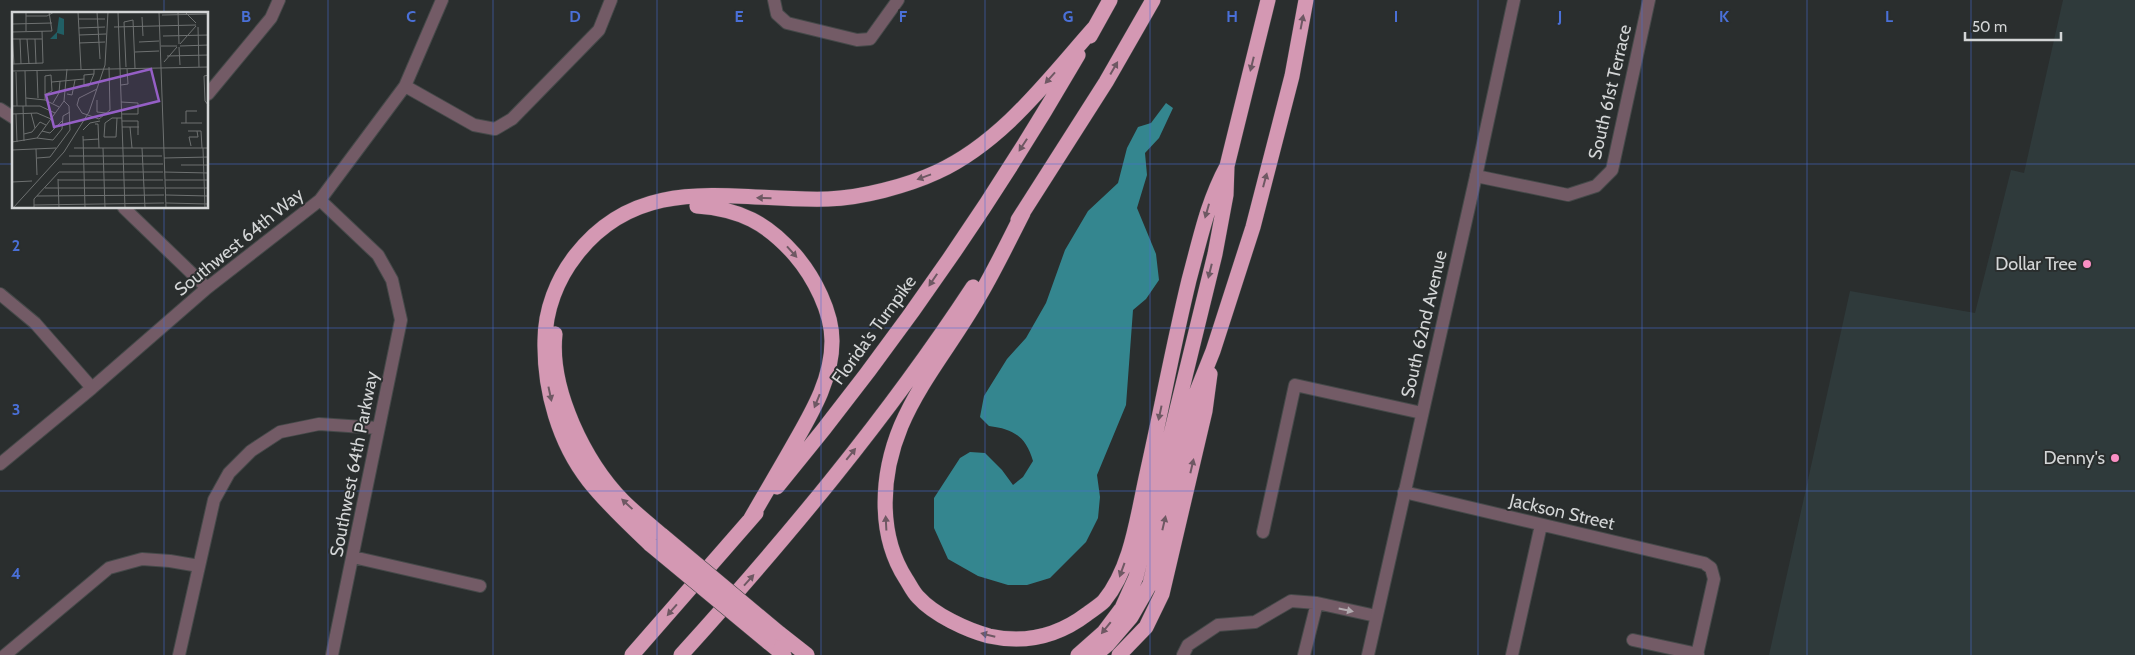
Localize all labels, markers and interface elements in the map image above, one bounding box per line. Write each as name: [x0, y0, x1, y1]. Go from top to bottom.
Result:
text: B: [241, 7, 251, 26]
text: C: [406, 7, 416, 26]
text: D: [569, 7, 581, 26]
text: E: [734, 7, 744, 26]
text: F: [899, 7, 908, 26]
text: G: [1063, 7, 1073, 26]
text: H: [1226, 7, 1238, 26]
text: I: [1394, 7, 1398, 26]
text: J: [1557, 7, 1562, 26]
text: K: [1719, 7, 1729, 26]
text: L: [1885, 7, 1893, 26]
scale bar: [1965, 10, 2061, 42]
inset map: [12, 12, 209, 209]
one-way arrow: [1298, 13, 1306, 29]
text: 50 m: [1972, 18, 2007, 36]
street label: South 61st Terrace: [1584, 22, 1636, 162]
one-way arrow: [1248, 57, 1256, 72]
one-way arrow: [1110, 60, 1118, 75]
one-way arrow: [1044, 71, 1056, 83]
one-way arrow: [1019, 138, 1028, 151]
one-way arrow: [1261, 172, 1269, 188]
one-way arrow: [916, 173, 931, 181]
street label: Southwest 64th Way: [170, 183, 308, 301]
one-way arrow: [756, 193, 772, 201]
one-way arrow: [1203, 203, 1211, 218]
text: 2: [12, 236, 20, 255]
one-way arrow: [786, 245, 798, 257]
street label: South 62nd Avenue: [1396, 248, 1452, 400]
place label: Dollar Tree: [1995, 253, 2077, 275]
marker: Dollar Tree: [2081, 258, 2093, 270]
one-way arrow: [1206, 264, 1214, 279]
street label: Florida's Turnpike: [827, 271, 921, 389]
one-way arrow: [928, 273, 938, 287]
street label: Southwest 64th Parkway: [325, 369, 383, 559]
one-way arrow: [546, 387, 554, 402]
one-way arrow: [813, 394, 820, 409]
text: 3: [12, 400, 20, 419]
one-way arrow: [1156, 405, 1164, 421]
one-way arrow: [846, 447, 857, 460]
place label: Denny's: [2044, 447, 2105, 469]
marker: Denny's: [2109, 452, 2121, 464]
one-way arrow: [1188, 459, 1196, 474]
street label: Jackson Street: [1506, 489, 1617, 535]
one-way arrow: [621, 498, 633, 510]
one-way arrow: [882, 515, 890, 531]
one-way arrow: [1160, 515, 1168, 530]
one-way arrow: [1118, 563, 1125, 578]
text: 4: [11, 564, 21, 583]
one-way arrow: [743, 574, 755, 586]
one-way arrow: [666, 603, 678, 615]
one-way arrow: [1339, 606, 1354, 614]
one-way arrow: [1101, 621, 1112, 634]
one-way arrow: [981, 631, 996, 639]

